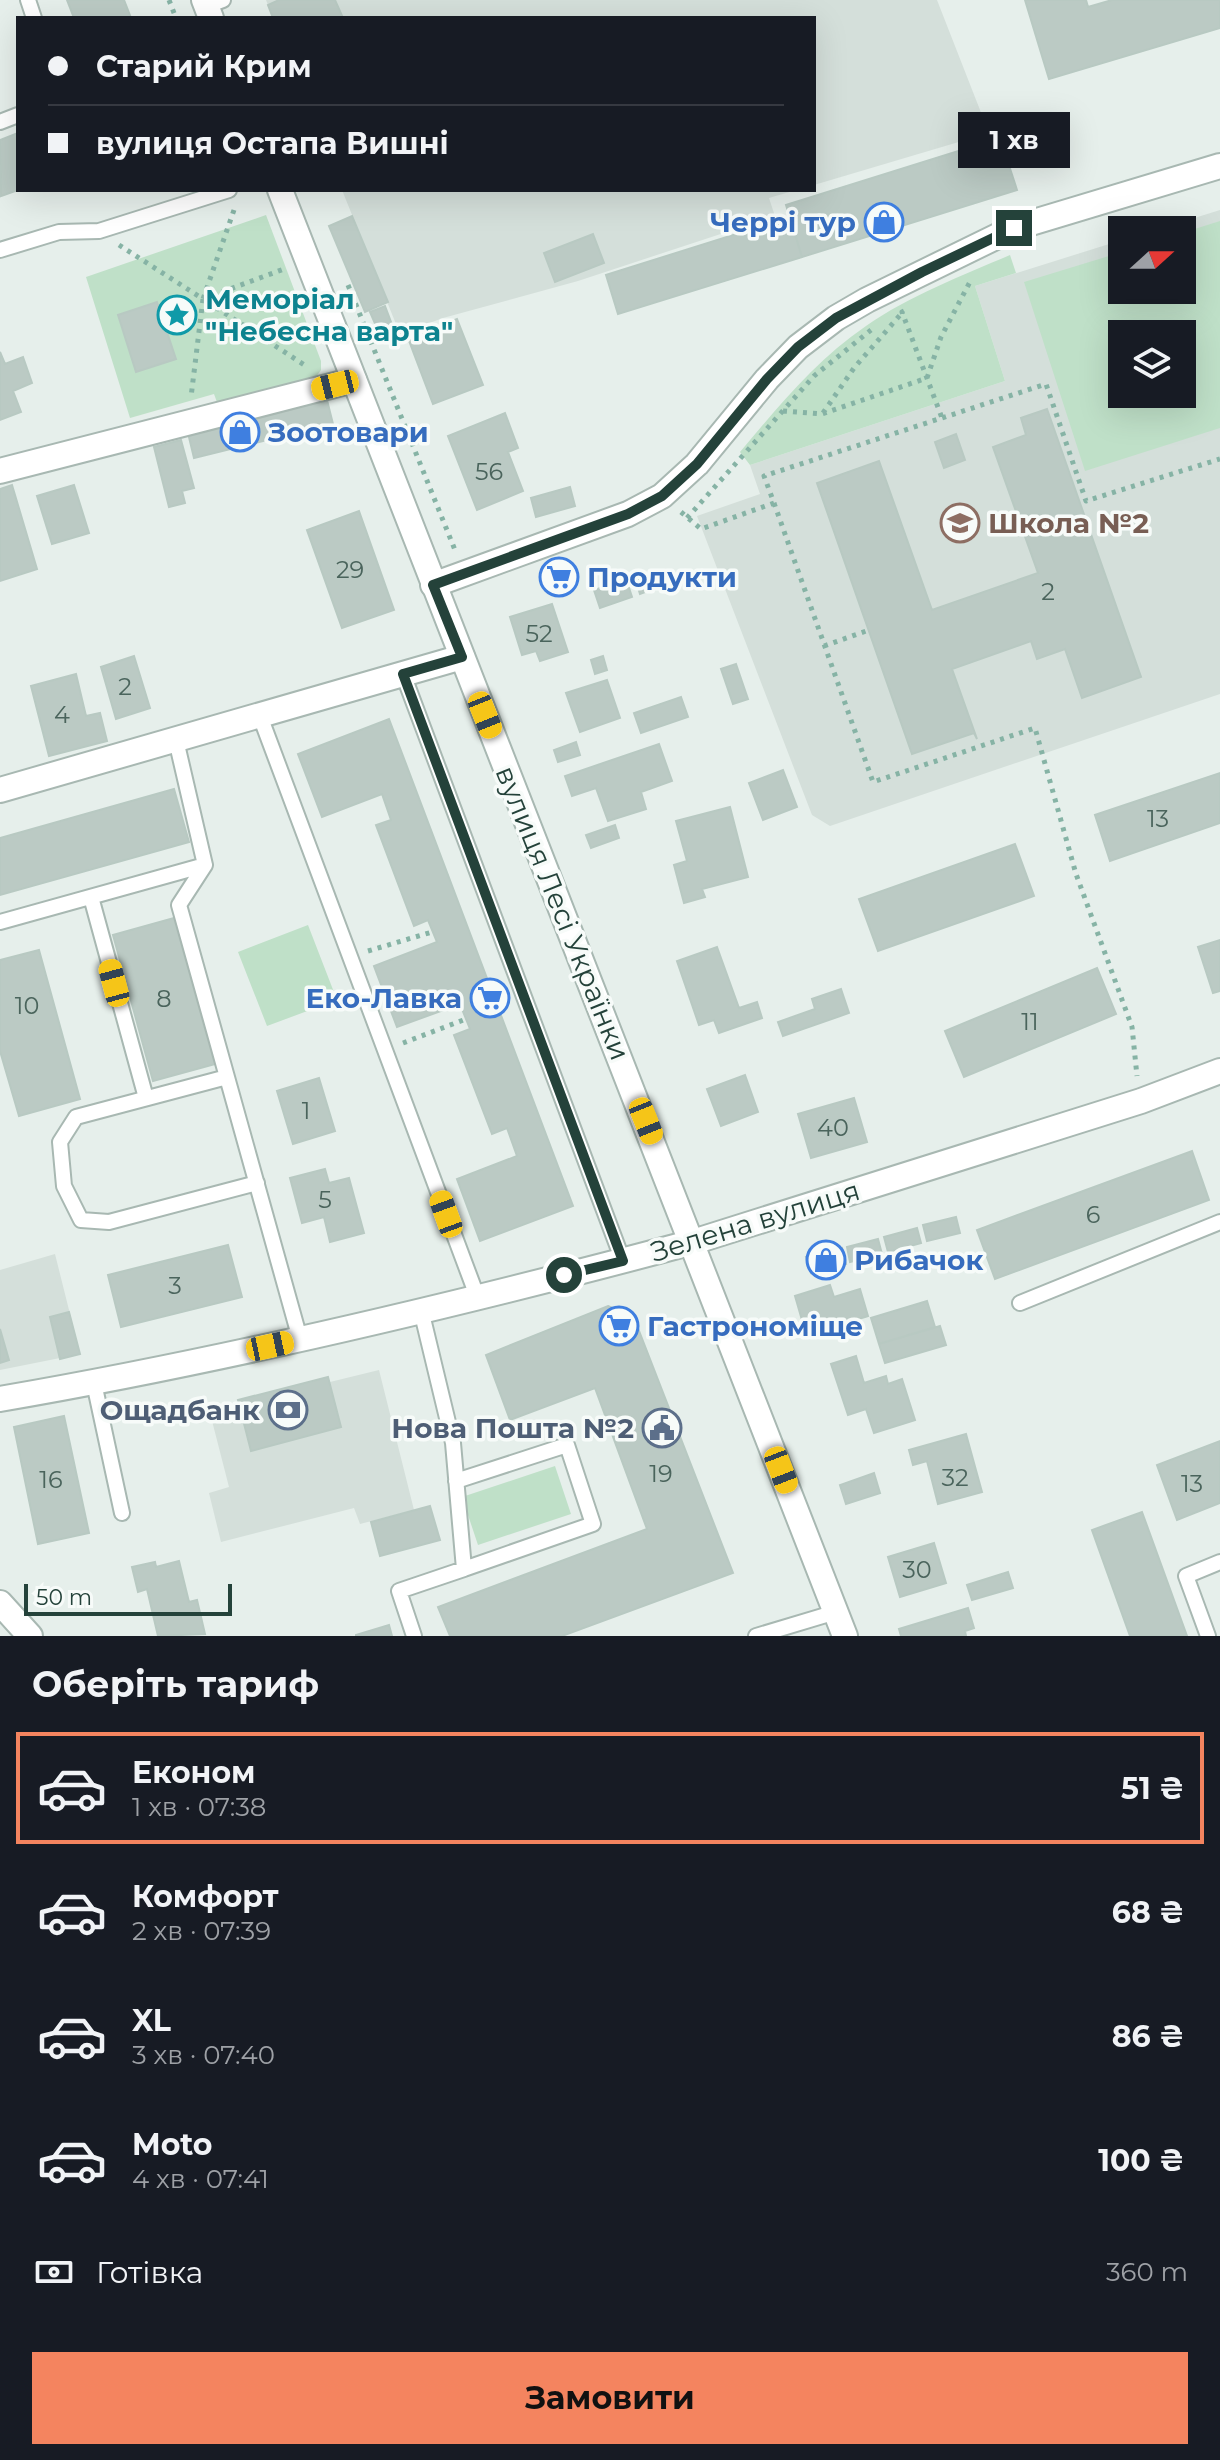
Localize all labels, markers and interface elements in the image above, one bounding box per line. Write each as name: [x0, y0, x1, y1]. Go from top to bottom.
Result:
text: Старий Крим: [96, 48, 312, 85]
callout: 1 хв: [958, 112, 1070, 168]
text: 1 хв: [989, 124, 1039, 156]
text: вулиця Остапа Вишні: [96, 125, 449, 162]
shop icon: Черрі тур: [863, 201, 905, 243]
place label: Черрі тур: [711, 205, 856, 239]
route end: [996, 210, 1032, 246]
north arrow: [1108, 216, 1196, 304]
map controls: [1108, 216, 1196, 408]
place label: Меморіал "Небесна варта": [205, 282, 453, 348]
place icon: Меморіал "Небесна варта": [156, 294, 198, 336]
button: layers: [1108, 320, 1196, 408]
car: [309, 368, 361, 402]
shop icon: Зоотовари: [219, 411, 261, 453]
place label: Зоотовари: [267, 415, 429, 449]
house number: 56: [475, 457, 503, 486]
school or university icon: Школа №2: [939, 502, 981, 544]
place label: Школа №2: [988, 506, 1149, 540]
house number: 29: [336, 555, 364, 584]
supermarket icon: Продукти: [538, 556, 580, 598]
place label: Продукти: [587, 560, 737, 594]
house number: 2: [1041, 577, 1055, 606]
house number: 52: [525, 619, 553, 648]
house number: 2: [118, 672, 132, 701]
car: [465, 688, 505, 742]
house number: 4: [54, 700, 70, 729]
street label: вулиця Лесі Українки: [488, 761, 638, 1065]
house number: 13: [1147, 804, 1169, 833]
car: [96, 957, 132, 1009]
supermarket icon: Еко-Лавка: [469, 977, 511, 1019]
place label: Еко-Лавка: [305, 981, 462, 1015]
house number: 8: [156, 984, 172, 1013]
house number: 10: [15, 991, 39, 1020]
house number: 11: [1021, 1007, 1039, 1036]
car: [626, 1094, 666, 1148]
house number: 1: [302, 1096, 310, 1125]
house number: 40: [817, 1113, 849, 1142]
street label: Зелена вулиця: [646, 1173, 864, 1269]
house number: 5: [318, 1185, 332, 1214]
car: [427, 1187, 465, 1241]
house number: 6: [1086, 1200, 1100, 1229]
shop icon: Рибачок: [805, 1239, 847, 1281]
place label: Рибачок: [854, 1243, 983, 1277]
route start: [546, 1257, 582, 1293]
house number: 3: [168, 1271, 182, 1300]
supermarket icon: Гастрономіще: [598, 1305, 640, 1347]
place label: Гастрономіще: [647, 1309, 863, 1343]
car: [244, 1329, 296, 1363]
bank icon: Ощадбанк: [267, 1389, 309, 1431]
place label: Ощадбанк: [100, 1393, 260, 1427]
public building icon: Нова Пошта №2: [641, 1407, 683, 1449]
place label: Нова Пошта №2: [391, 1411, 634, 1445]
car: [761, 1443, 801, 1497]
house number: 19: [649, 1459, 673, 1488]
house number: 32: [941, 1463, 969, 1492]
house number: 16: [39, 1465, 63, 1494]
house number: 13: [1181, 1469, 1203, 1498]
house number: 30: [902, 1555, 932, 1584]
scale bar: [24, 1580, 232, 1616]
text: 50 m: [36, 1584, 92, 1611]
text: Оберіть тариф: [32, 1662, 319, 1706]
icon: car: [36, 1752, 108, 1824]
text: Економ: [132, 1754, 256, 1791]
text: 51 ₴: [1121, 1770, 1184, 1807]
text: 1 хв · 07:38: [132, 1791, 266, 1823]
icon: car: [36, 1876, 108, 1948]
text: Комфорт: [132, 1878, 279, 1915]
text: 68 ₴: [1112, 1894, 1184, 1931]
text: 2 хв · 07:39: [132, 1915, 271, 1947]
icon: car: [36, 2000, 108, 2072]
text: XL: [132, 2002, 171, 2039]
text: 86 ₴: [1112, 2018, 1184, 2055]
text: 3 хв · 07:40: [132, 2039, 275, 2071]
icon: car: [36, 2124, 108, 2196]
text: Moto: [132, 2126, 213, 2163]
text: 100 ₴: [1098, 2142, 1184, 2179]
text: 4 хв · 07:41: [132, 2163, 269, 2195]
icon: cash: [32, 2250, 76, 2294]
text: Готівка: [96, 2254, 203, 2291]
text: 360 m: [1106, 2256, 1188, 2288]
button: Замовити: [32, 2352, 1188, 2444]

